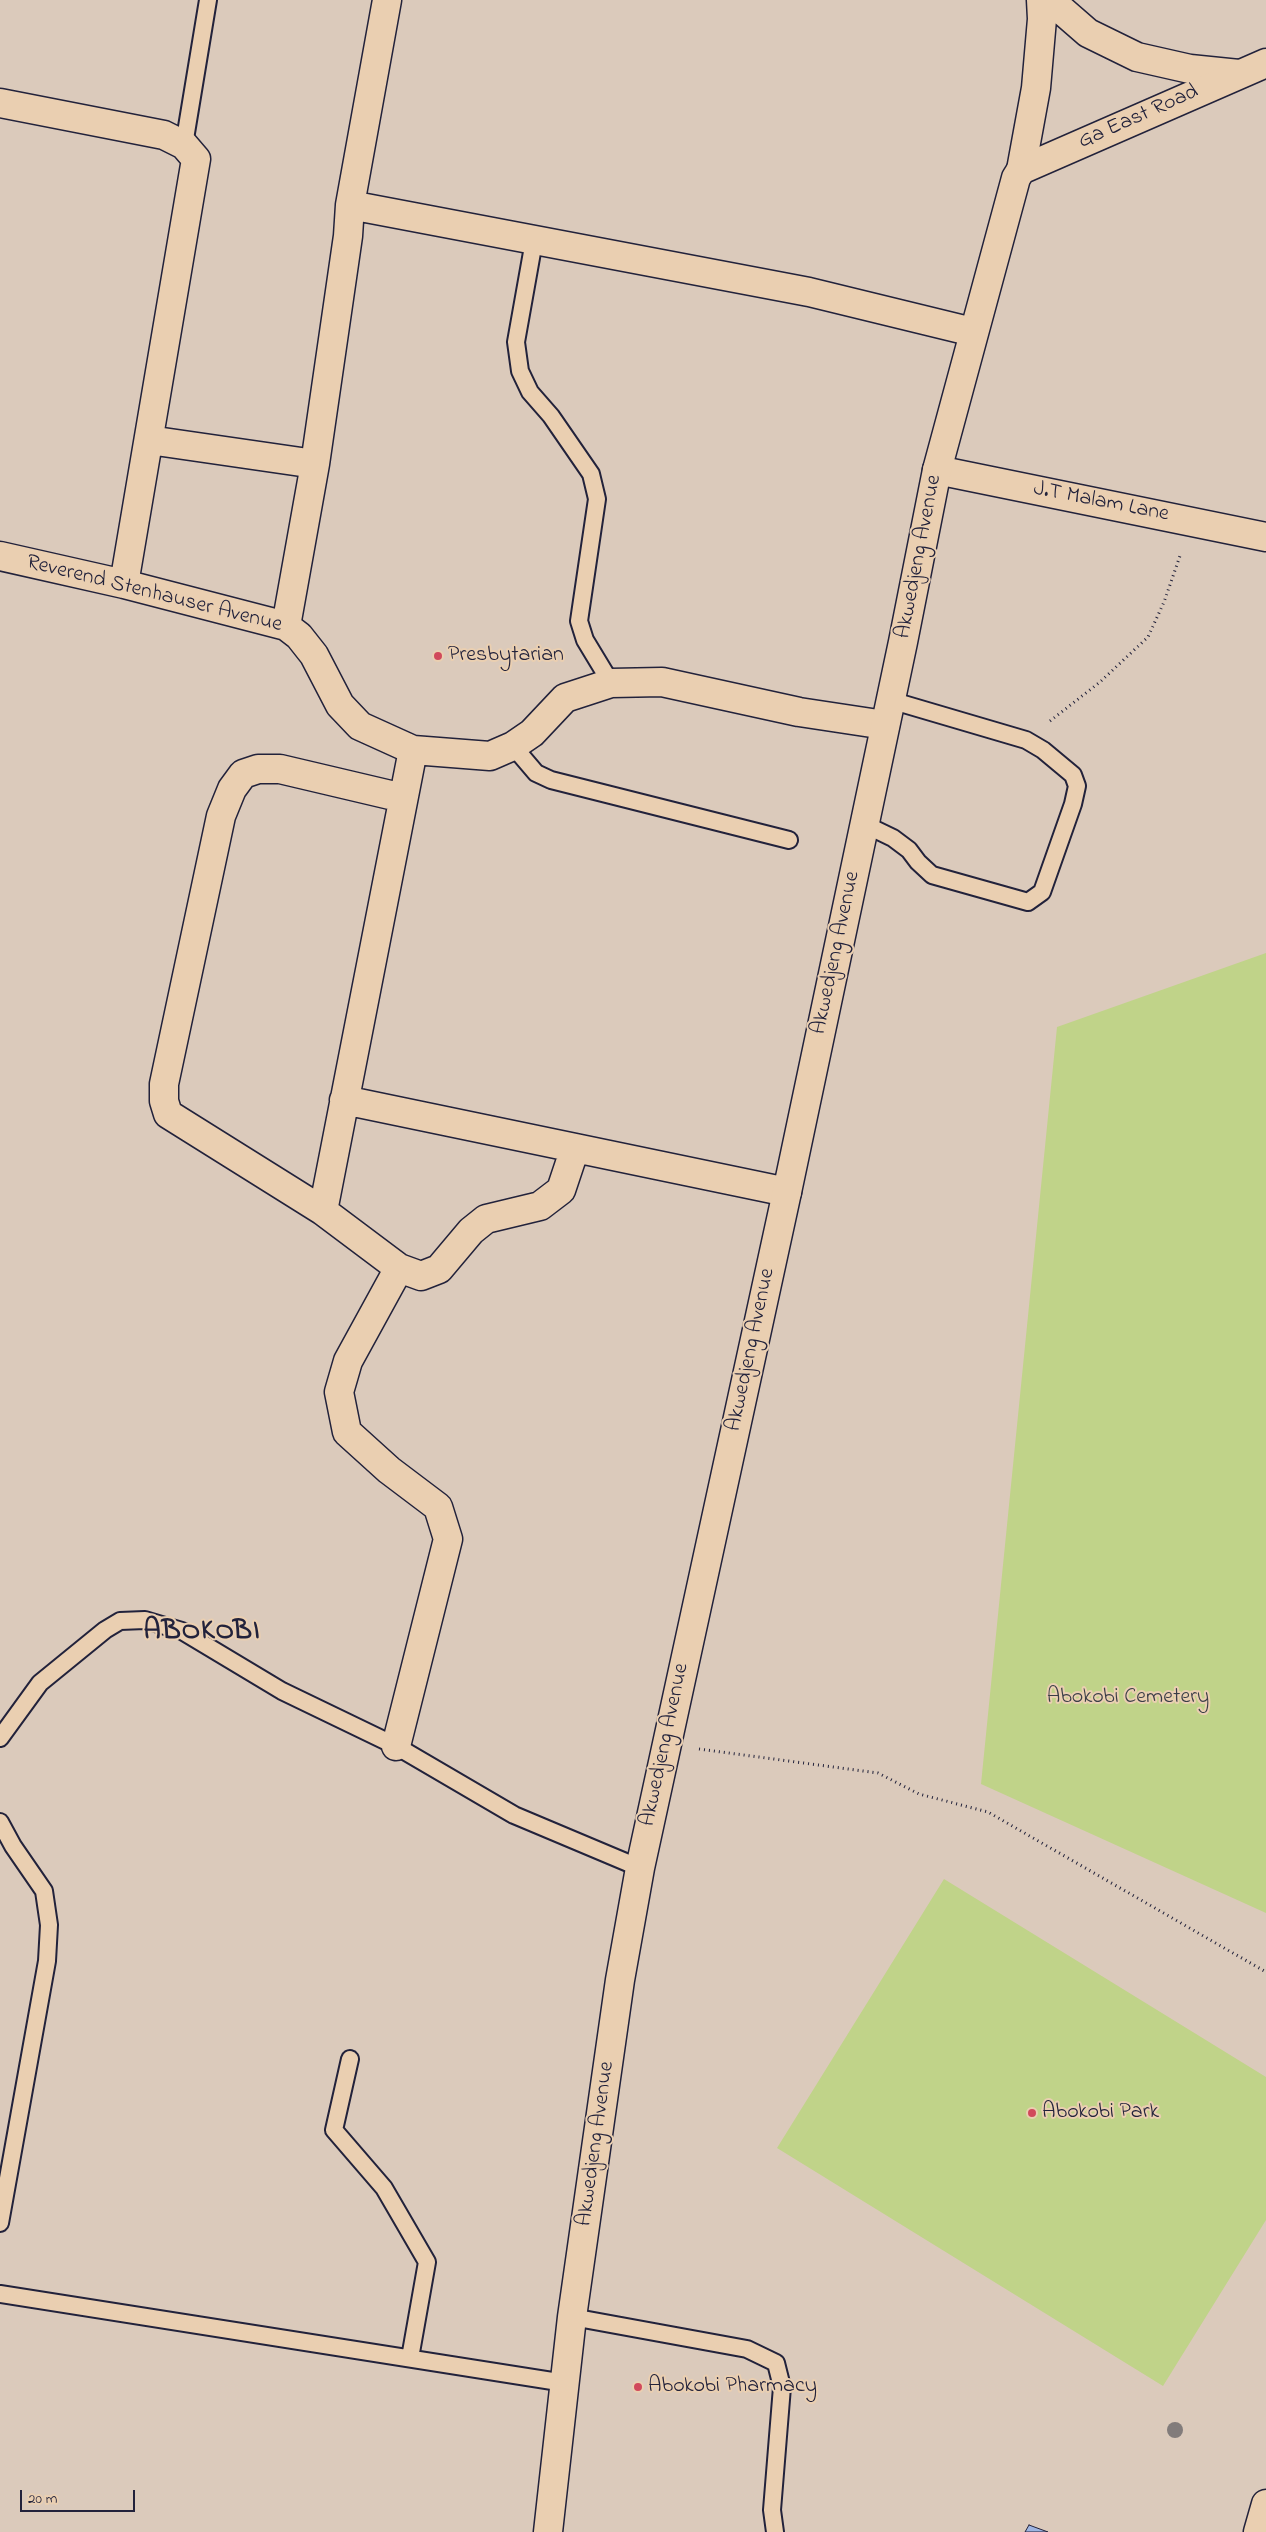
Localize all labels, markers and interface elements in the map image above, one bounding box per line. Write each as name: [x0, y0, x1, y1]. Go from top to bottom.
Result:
street label: Ga East Road: [1075, 80, 1203, 156]
street label: Akwedjeng Avenue: [891, 473, 949, 641]
street label: J.T Malam Lane: [1031, 477, 1171, 529]
street label: Reverend Stenhauser Avenue: [23, 550, 285, 640]
place label: Presbytarian: [448, 643, 564, 669]
marker: Presbytarian: [432, 650, 444, 662]
street label: Akwedjeng Avenue: [807, 869, 867, 1037]
street label: Akwedjeng Avenue: [722, 1266, 782, 1434]
district label: ABOKOBI: [143, 1616, 261, 1650]
street label: Akwedjeng Avenue: [636, 1661, 696, 1829]
park label: Abokobi Cemetery: [1047, 1685, 1209, 1711]
street label: Akwedjeng Avenue: [572, 2060, 622, 2228]
place label: Abokobi Park: [1042, 2100, 1159, 2126]
marker: Abokobi Park: [1026, 2107, 1038, 2119]
place label: Abokobi Pharmacy: [648, 2374, 817, 2400]
marker: Abokobi Pharmacy: [632, 2381, 644, 2393]
scale bar: [22, 2480, 138, 2512]
text: 20 m: [28, 2488, 57, 2510]

